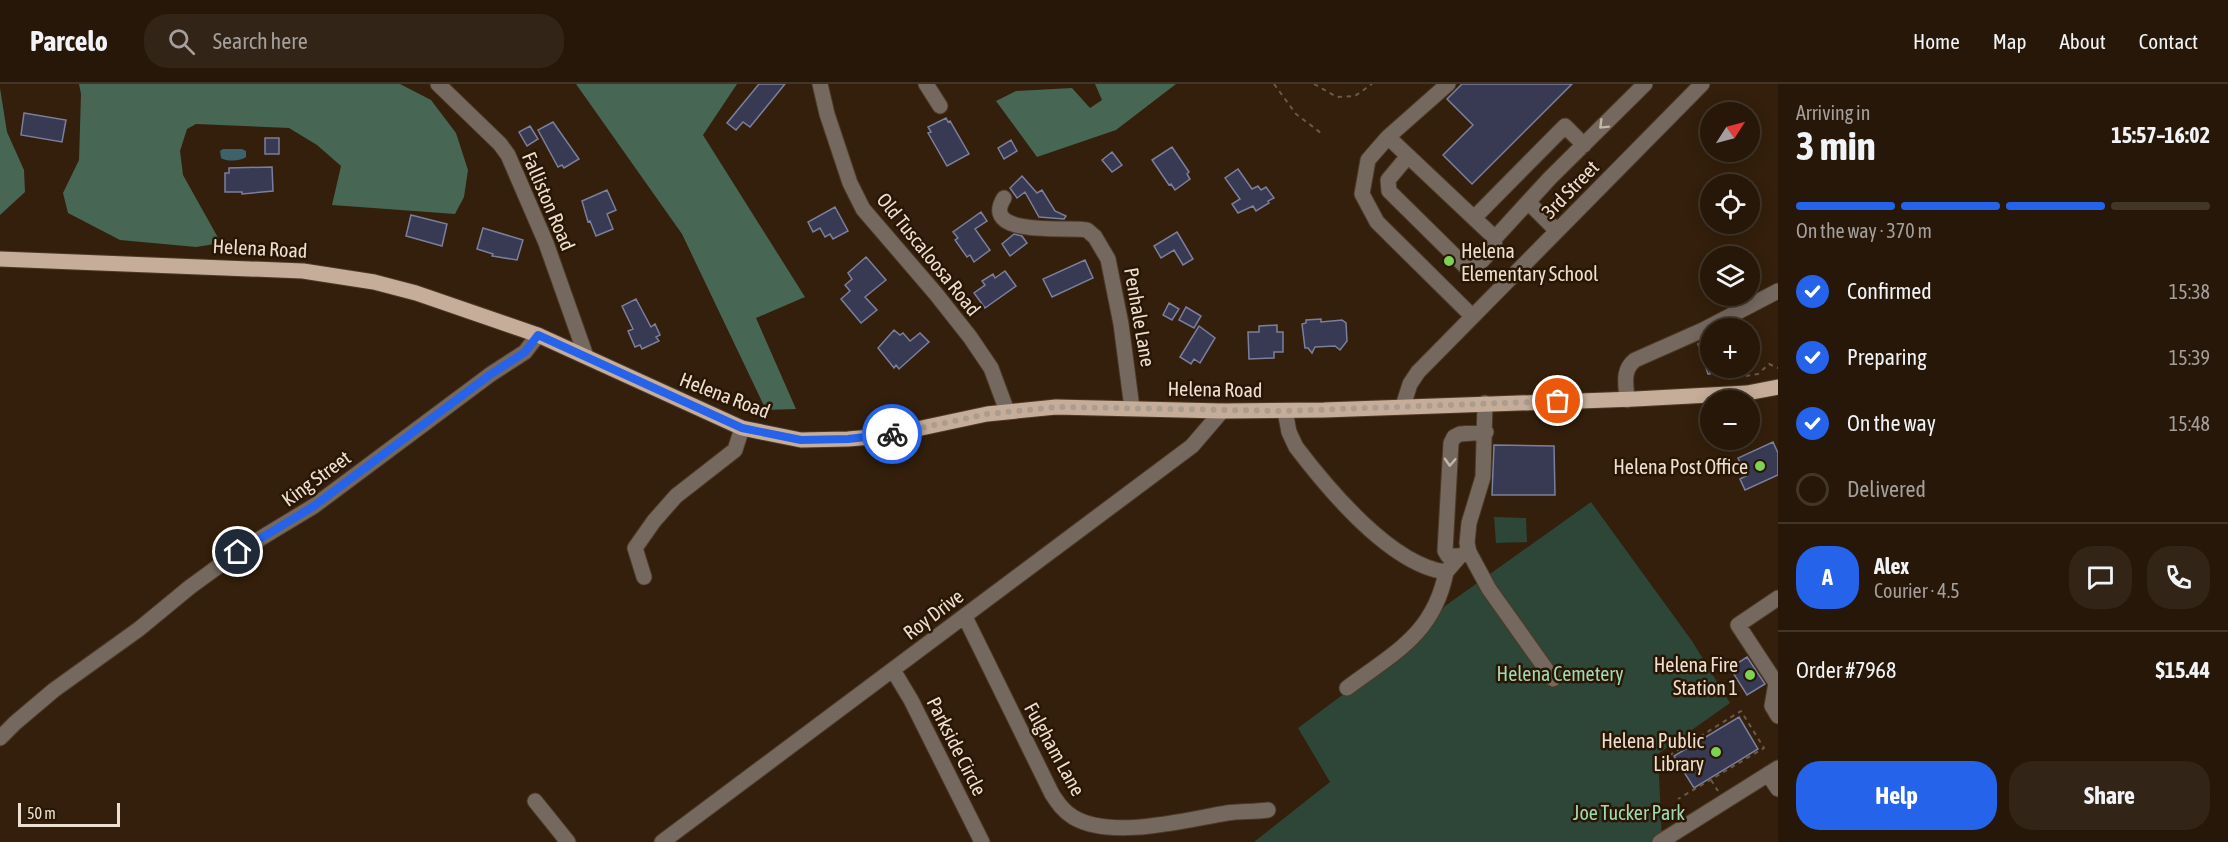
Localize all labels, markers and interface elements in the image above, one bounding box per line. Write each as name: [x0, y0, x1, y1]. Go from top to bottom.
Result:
search box: [144, 14, 564, 68]
text: Parcelo: [30, 25, 108, 57]
icon: search: [165, 25, 198, 58]
text: Search here: [213, 28, 308, 54]
text: Home: [1913, 29, 1960, 53]
text: Map: [1993, 29, 2027, 53]
text: About: [2060, 29, 2106, 53]
text: Contact: [2139, 29, 2198, 53]
text: Arriving in: [1796, 101, 1870, 124]
north arrow: [1700, 102, 1760, 162]
map controls: [1700, 102, 1760, 450]
one-way arrow: [1600, 118, 1610, 129]
text: 15:57–16:02: [2111, 122, 2210, 148]
text: 3 min: [1796, 124, 1876, 168]
street label: Falliston Road: [518, 148, 580, 254]
street label: 3rd Street: [1537, 155, 1603, 223]
button: locate: [1700, 174, 1760, 234]
street label: Old Tuscaloosa Road: [872, 188, 986, 320]
text: On the way · 370 m: [1796, 219, 1932, 242]
street label: Helena Road: [212, 234, 308, 262]
place label: Helena Elementary School: [1461, 239, 1599, 285]
button: layers: [1700, 246, 1760, 306]
marker: Helena Elementary School: [1442, 254, 1456, 268]
street label: Penhale Lane: [1120, 266, 1160, 368]
icon: check: [1796, 275, 1829, 308]
text: Confirmed: [1847, 278, 1932, 304]
text: 15:38: [2169, 280, 2210, 303]
button: +: [1700, 318, 1760, 378]
icon: check: [1796, 341, 1829, 374]
text: Preparing: [1847, 344, 1927, 370]
text: 15:39: [2169, 346, 2210, 369]
street label: Helena Road: [677, 367, 773, 423]
pin: [1532, 375, 1583, 426]
street label: Helena Road: [1167, 377, 1263, 401]
icon: bag: [1541, 384, 1574, 417]
button: −: [1700, 390, 1760, 450]
courier: [862, 404, 922, 464]
icon: check: [1796, 407, 1829, 440]
text: On the way: [1847, 410, 1936, 436]
text: 15:48: [2169, 412, 2210, 435]
icon: bike: [876, 418, 909, 451]
street label: King Street: [277, 445, 355, 511]
place label: Helena Post Office: [1613, 455, 1748, 478]
one-way arrow: [1444, 458, 1457, 467]
marker: Helena Post Office: [1753, 459, 1767, 473]
text: Delivered: [1847, 476, 1926, 502]
pin: [212, 526, 263, 577]
icon: home: [221, 535, 254, 568]
button: chat: [2069, 546, 2132, 609]
button: phone: [2147, 546, 2210, 609]
text: Alex: [1874, 553, 1909, 579]
text: A: [1822, 564, 1833, 590]
text: Courier · 4.5: [1874, 579, 1960, 602]
street label: Roy Drive: [899, 584, 967, 644]
place label: Helena Fire Station 1: [1654, 653, 1738, 699]
text: Order #7968: [1796, 657, 1896, 683]
text: $15.44: [2155, 657, 2210, 683]
park label: Helena Cemetery: [1497, 662, 1623, 685]
marker: Helena Fire Station 1: [1743, 668, 1757, 682]
street label: Parkside Circle: [922, 693, 992, 799]
street label: Fulgham Lane: [1020, 698, 1090, 800]
place label: Helena Public Library: [1601, 729, 1705, 775]
marker: Helena Public Library: [1709, 745, 1723, 759]
button: Help: [1796, 761, 1997, 830]
button: Share: [2009, 761, 2210, 830]
scale bar: [18, 800, 120, 828]
park label: Joe Tucker Park: [1573, 801, 1685, 824]
text: 50 m: [27, 804, 56, 822]

